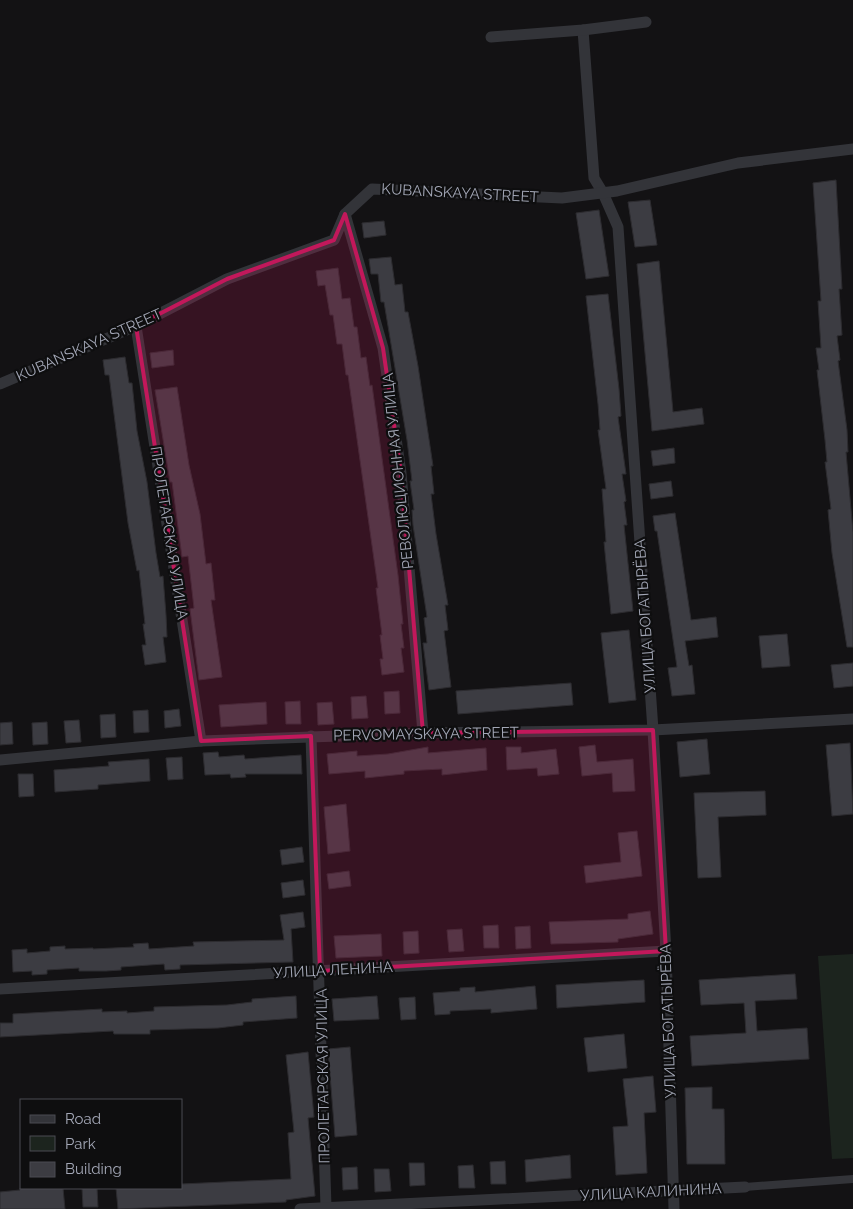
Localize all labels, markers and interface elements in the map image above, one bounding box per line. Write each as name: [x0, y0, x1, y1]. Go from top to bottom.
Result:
street label: KUBANSKAYA STREET: [381, 180, 539, 206]
street label: KUBANSKAYA STREET: [13, 305, 165, 385]
street label: РЕВОЛЮЦИОННАЯ УЛИЦА: [379, 372, 417, 570]
street label: ПРОЛЕТАРСКАЯ УЛИЦА: [146, 445, 192, 621]
street label: УЛИЦА БОГАТЫРЁВА: [630, 538, 659, 694]
street label: PERVOMAYSKAYA STREET: [333, 723, 519, 745]
street label: УЛИЦА БОГАТЫРЁВА: [655, 944, 680, 1098]
street label: УЛИЦА ЛЕНИНА: [273, 958, 393, 982]
street label: ПРОЛЕТАРСКАЯ УЛИЦА: [312, 988, 334, 1164]
legend: [20, 1099, 182, 1189]
text: Road: [65, 1110, 101, 1128]
text: Park: [65, 1135, 96, 1153]
text: Building: [65, 1160, 122, 1178]
street label: УЛИЦА КАЛИНИНА: [580, 1179, 722, 1205]

